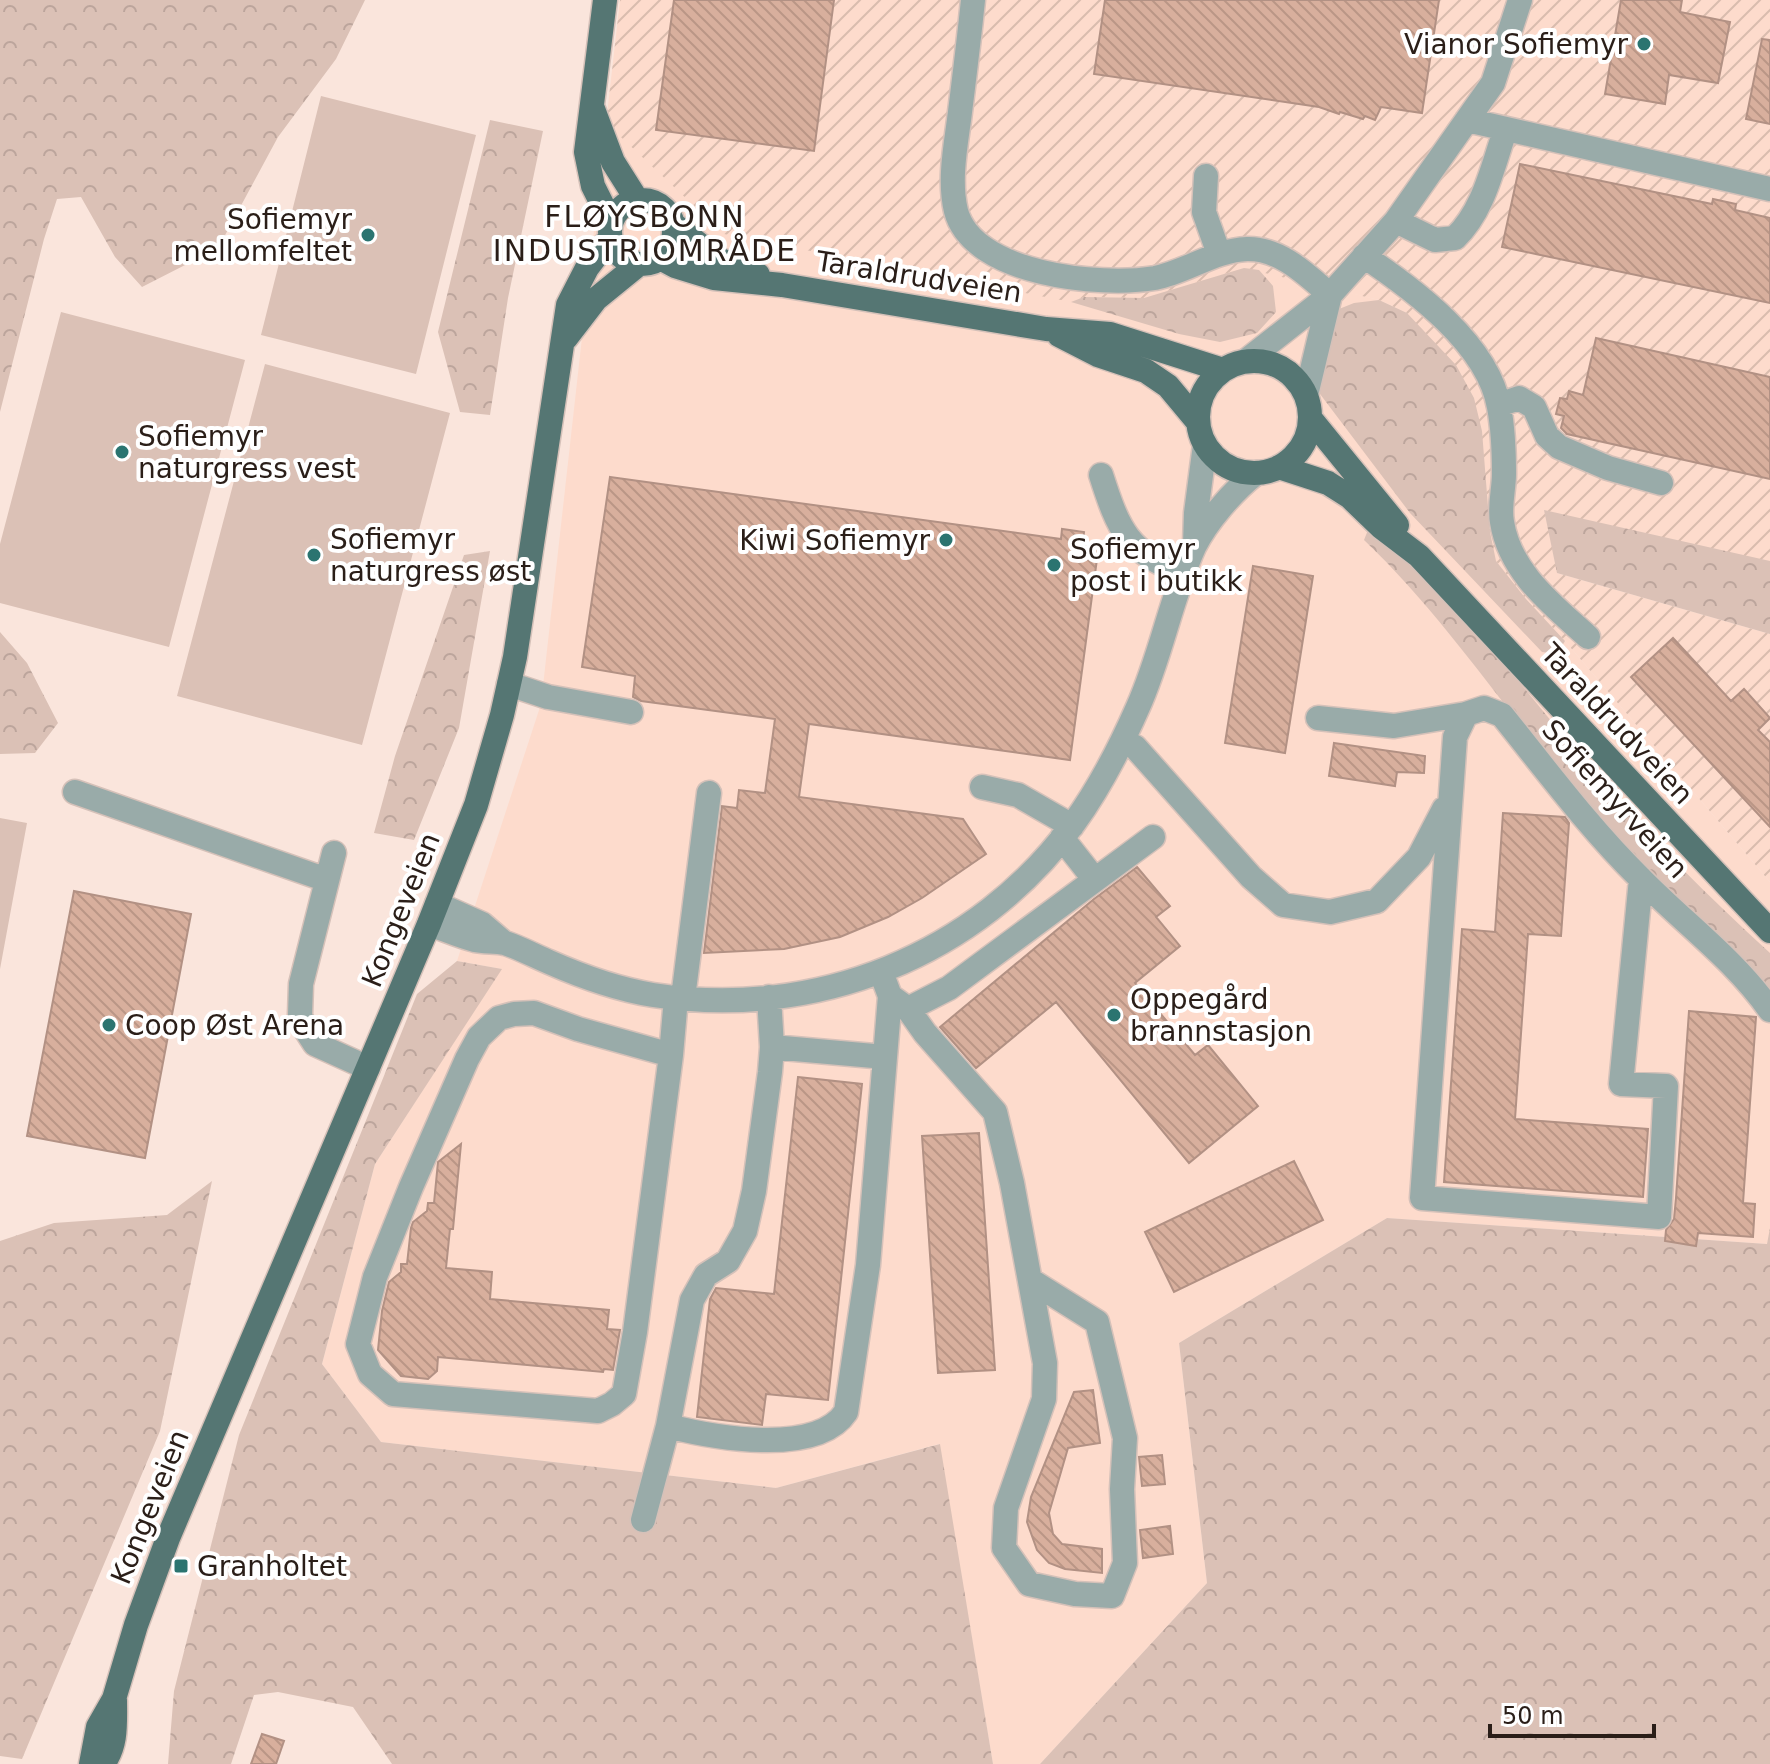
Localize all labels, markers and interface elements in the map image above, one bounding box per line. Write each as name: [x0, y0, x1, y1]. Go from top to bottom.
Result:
place label: Vianor Sofiemyr: [1404, 28, 1628, 61]
marker: Vianor Sofiemyr: [1635, 35, 1653, 53]
district label: FLØYSBONN INDUSTRIOMRÅDE: [493, 199, 797, 268]
place label: Sofiemyr mellomfeltet: [173, 203, 352, 268]
marker: Sofiemyr mellomfeltet: [359, 226, 377, 244]
street label: Taraldrudveien: [813, 244, 1024, 310]
place label: Sofiemyr naturgress vest: [138, 420, 356, 485]
marker: Sofiemyr naturgress vest: [113, 443, 131, 461]
place label: Sofiemyr naturgress øst: [330, 523, 531, 588]
place label: Kiwi Sofiemyr: [739, 524, 930, 557]
marker: Kiwi Sofiemyr: [937, 531, 955, 549]
place label: Sofiemyr post i butikk: [1070, 533, 1244, 598]
marker: Sofiemyr naturgress øst: [305, 546, 323, 564]
marker: Sofiemyr post i butikk: [1045, 556, 1063, 574]
street label: Taraldrudveien: [1534, 636, 1700, 811]
street label: Sofiemyrveien: [1535, 713, 1695, 885]
street label: Kongeveien: [355, 828, 447, 992]
place label: Oppegård brannstasjon: [1130, 983, 1312, 1048]
marker: Oppegård brannstasjon: [1105, 1006, 1123, 1024]
place label: Coop Øst Arena: [125, 1009, 344, 1042]
marker: Coop Øst Arena: [100, 1016, 118, 1034]
street label: Kongeveien: [104, 1425, 196, 1589]
place label: Granholtet: [197, 1550, 347, 1583]
marker: Granholtet: [172, 1557, 190, 1575]
scale bar: [1490, 1688, 1654, 1738]
text: 50 m: [1502, 1702, 1564, 1730]

